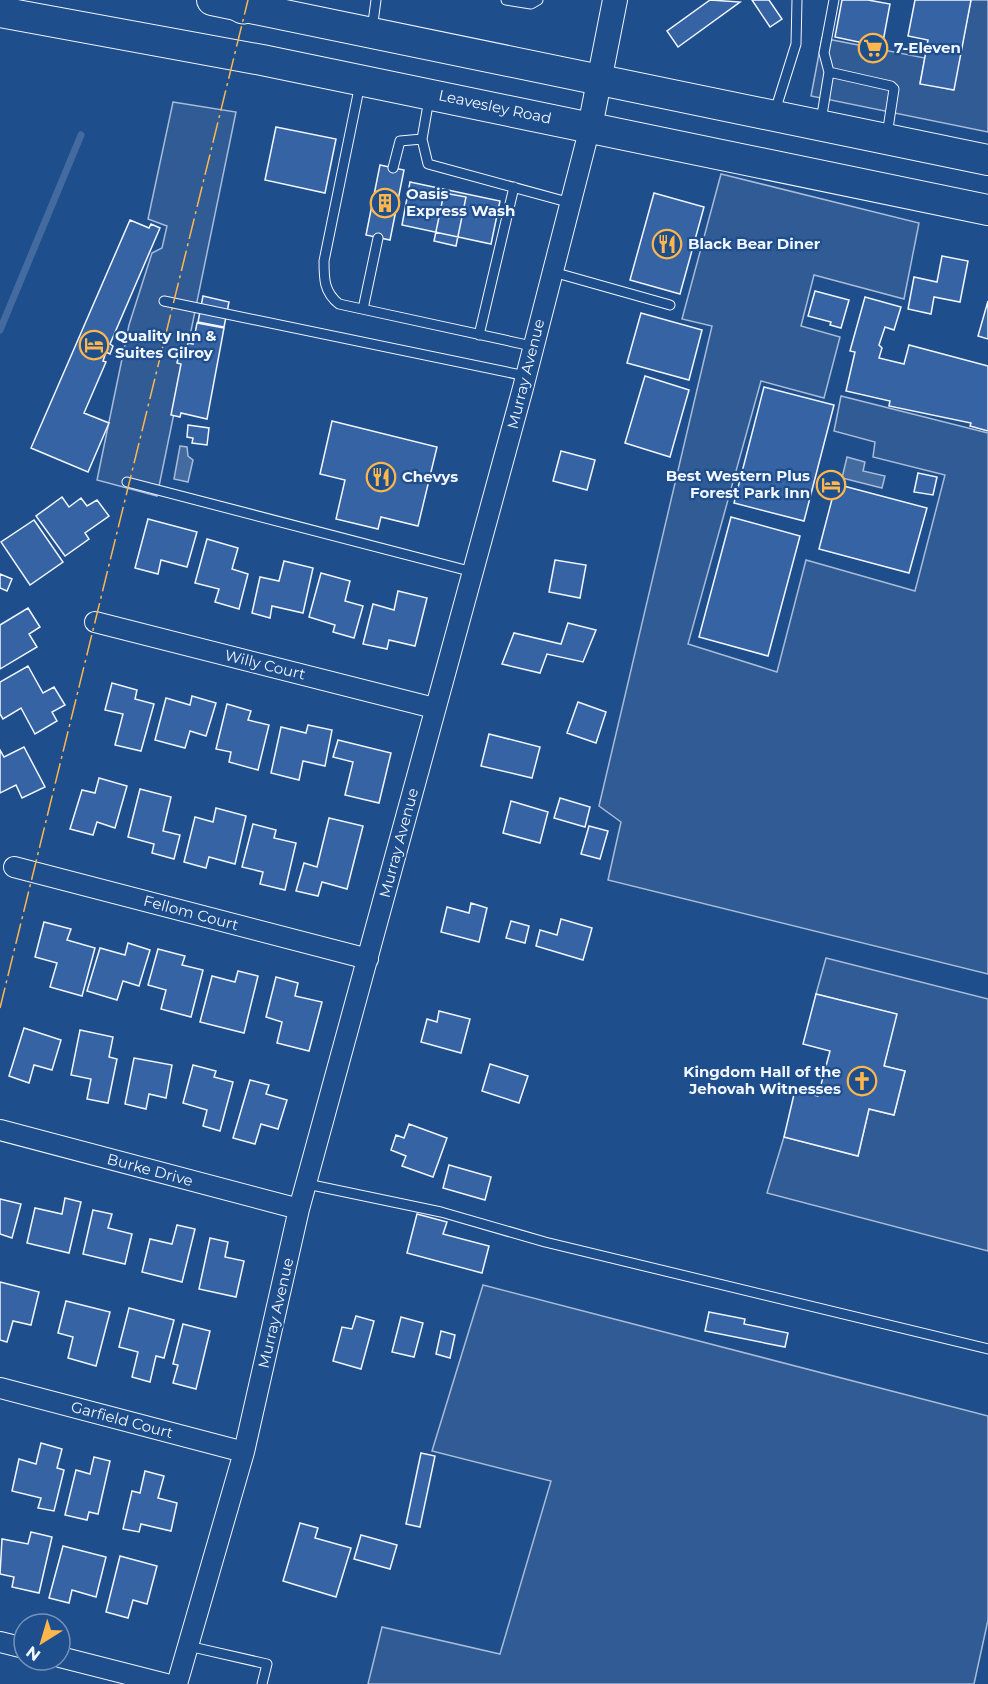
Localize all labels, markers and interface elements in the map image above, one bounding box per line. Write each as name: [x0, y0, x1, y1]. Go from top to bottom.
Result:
supermarket icon: 7-Eleven: [857, 32, 889, 64]
place label: 7-Eleven: [894, 38, 961, 57]
street label: Leavesley Road: [437, 85, 553, 128]
place label: Oasis Express Wash: [406, 184, 515, 220]
building icon: Oasis Express Wash: [369, 187, 401, 219]
restaurant icon: Black Bear Diner: [651, 228, 683, 260]
place label: Black Bear Diner: [688, 234, 821, 253]
street label: Murray Avenue: [503, 317, 548, 431]
place label: Quality Inn & Suites Gilroy: [115, 326, 217, 362]
hotel icon: Quality Inn & Suites Gilroy: [78, 329, 110, 361]
restaurant icon: Chevys: [365, 461, 397, 493]
place label: Best Western Plus Forest Park Inn: [666, 466, 810, 502]
place label: Chevys: [402, 467, 458, 486]
hotel icon: Best Western Plus Forest Park Inn: [815, 469, 847, 501]
street label: Willy Court: [223, 645, 308, 684]
street label: Murray Avenue: [375, 786, 422, 900]
street label: Fellom Court: [141, 891, 241, 934]
place label: Kingdom Hall of the Jehovah Witnesses: [683, 1062, 841, 1098]
church icon: Kingdom Hall of the Jehovah Witnesses: [846, 1065, 878, 1097]
street label: Burke Drive: [105, 1149, 195, 1190]
street label: Murray Avenue: [254, 1256, 297, 1370]
street label: Garfield Court: [69, 1397, 175, 1442]
north arrow: [12, 1612, 72, 1672]
text: N: [22, 1642, 44, 1665]

